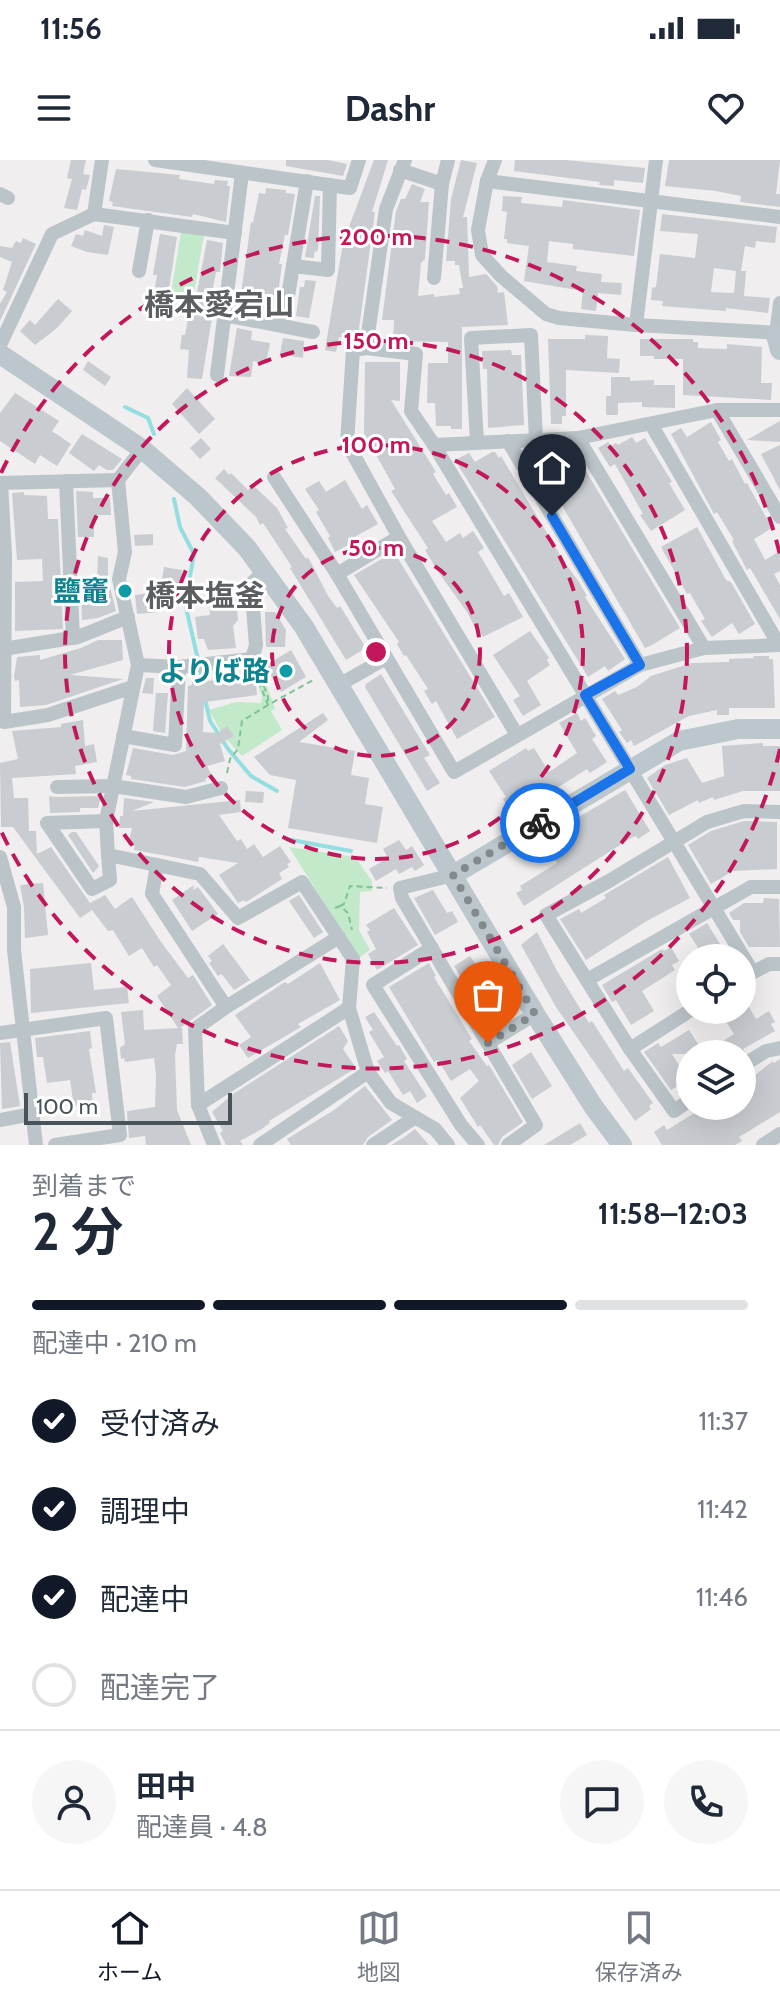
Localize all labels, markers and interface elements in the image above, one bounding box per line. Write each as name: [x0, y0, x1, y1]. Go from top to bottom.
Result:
text: 11:56: [40, 10, 102, 47]
icon: menu: [32, 86, 76, 130]
text: Dashr: [345, 86, 435, 130]
icon: heart: [704, 86, 748, 130]
text: 200 m: [340, 222, 412, 251]
district label: 橋本愛宕山: [144, 286, 294, 323]
text: 150 m: [344, 326, 408, 355]
text: 100 m: [341, 430, 411, 459]
pin: [518, 434, 586, 516]
icon: home: [530, 446, 574, 490]
text: 50 m: [348, 533, 404, 562]
place label: 鹽竈: [53, 574, 109, 608]
district label: 橋本塩釜: [145, 577, 265, 614]
marker: 鹽竈: [116, 582, 134, 600]
centre of rings: [362, 638, 390, 666]
place label: よりば路: [159, 654, 270, 688]
marker: よりば路: [277, 662, 295, 680]
courier: [500, 783, 580, 863]
icon: bike: [518, 801, 562, 845]
map controls: [676, 944, 756, 1120]
button: locate: [676, 944, 756, 1024]
pin: [454, 961, 522, 1043]
icon: bag: [466, 973, 510, 1017]
button: layers: [676, 1040, 756, 1120]
scale bar: [24, 1089, 232, 1125]
text: 100 m: [36, 1093, 98, 1120]
text: 到着まで: [32, 1170, 136, 1202]
text: 11:58–12:03: [598, 1195, 748, 1232]
text: 2 分: [32, 1200, 123, 1263]
text: 配達中 · 210 m: [32, 1327, 197, 1359]
icon: check: [32, 1399, 76, 1443]
text: 受付済み: [100, 1405, 220, 1442]
text: 11:37: [698, 1405, 748, 1437]
icon: check: [32, 1487, 76, 1531]
text: 調理中: [100, 1493, 190, 1530]
text: 11:42: [697, 1493, 748, 1525]
icon: check: [32, 1575, 76, 1619]
text: 配達中: [100, 1581, 190, 1618]
text: 11:46: [696, 1581, 748, 1613]
text: 配達完了: [100, 1669, 220, 1706]
button: person: [32, 1760, 116, 1844]
button: chat: [560, 1760, 644, 1844]
button: phone: [664, 1760, 748, 1844]
text: 田中: [136, 1768, 196, 1805]
text: 配達員 · 4.8: [136, 1811, 268, 1843]
tab: ホーム: [97, 1906, 162, 1986]
tab: 地図: [357, 1906, 401, 1986]
tab: 保存済み: [595, 1906, 683, 1986]

